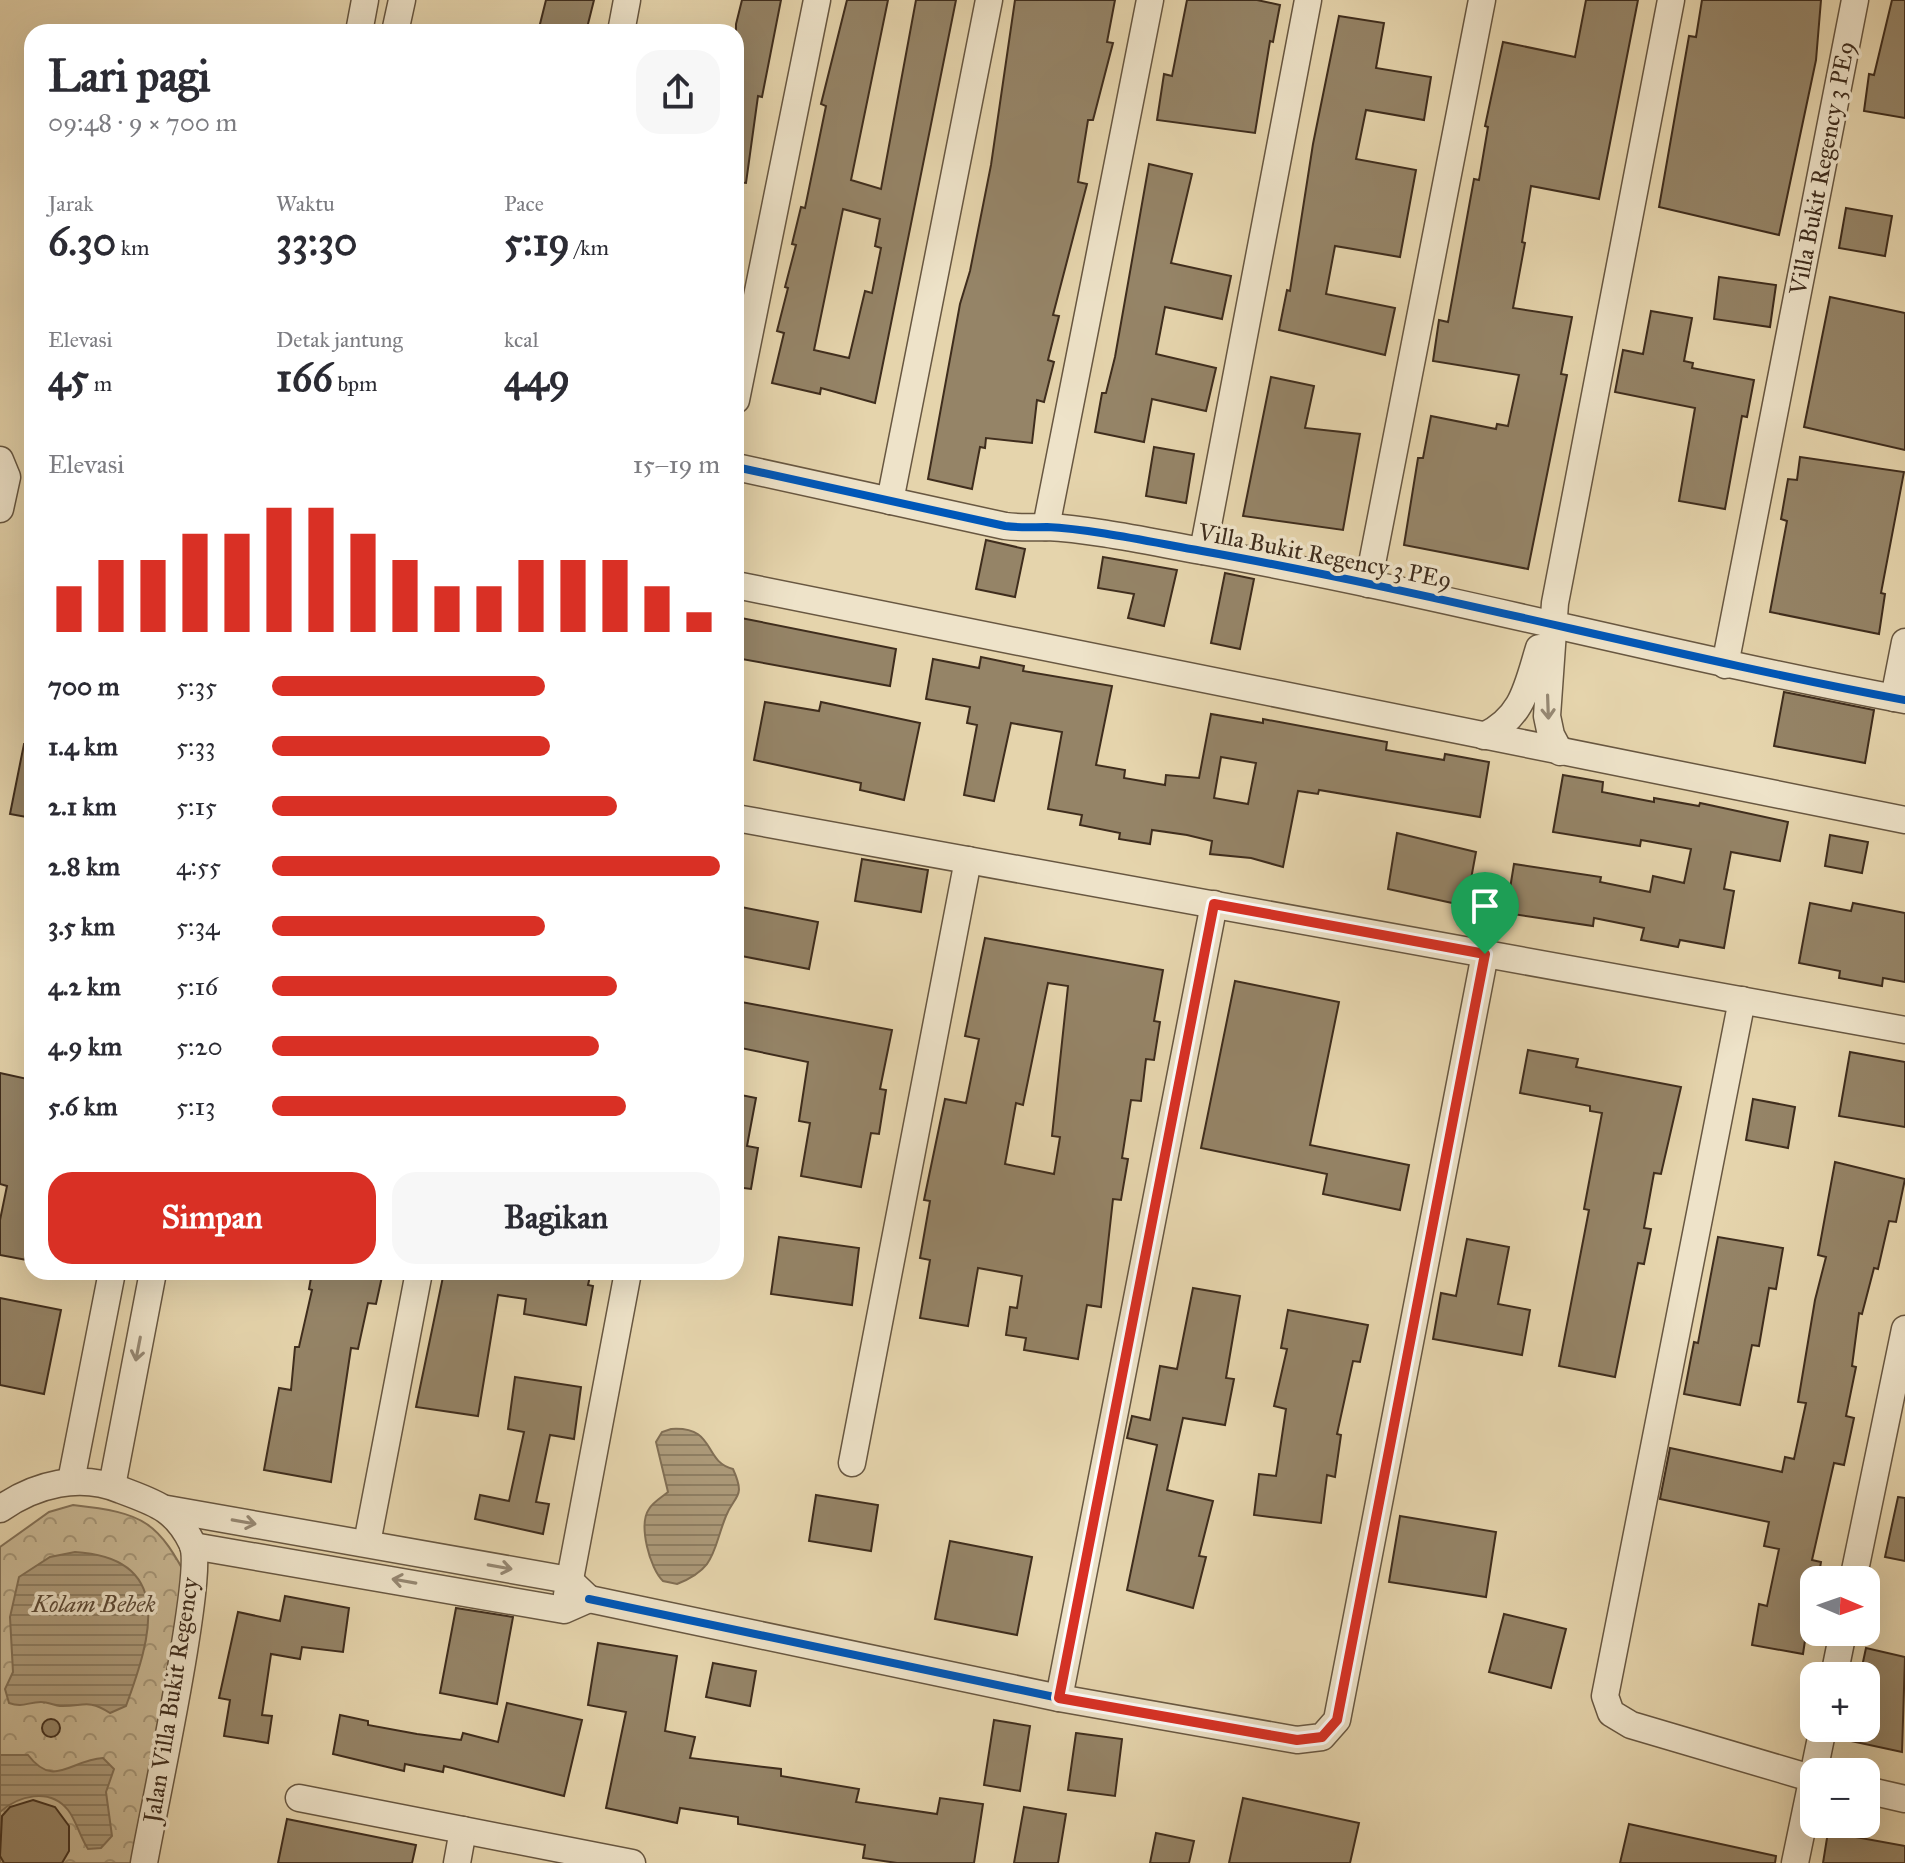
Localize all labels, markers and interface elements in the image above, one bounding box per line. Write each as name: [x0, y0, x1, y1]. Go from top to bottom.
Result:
street label: Villa Bukit Regency 3 PE9: [1783, 39, 1861, 298]
text: Lari pagi: [48, 49, 210, 103]
button: share: [636, 50, 720, 134]
text: 09:48 · 9 × 700 m: [48, 106, 237, 138]
text: Jarak: [48, 190, 93, 217]
text: Waktu: [276, 190, 335, 217]
text: Pace: [504, 190, 544, 217]
text: 6.30: [48, 217, 116, 266]
text: 33:30: [276, 217, 357, 266]
text: 5:19: [504, 217, 570, 266]
text: km: [116, 234, 150, 261]
text: /km: [570, 234, 609, 261]
text: Elevasi: [48, 326, 113, 353]
text: Detak jantung: [276, 326, 403, 353]
text: kcal: [504, 326, 539, 353]
text: 45: [48, 353, 89, 402]
text: 166: [276, 353, 333, 402]
text: 449: [504, 353, 570, 402]
text: m: [89, 370, 112, 397]
text: bpm: [333, 370, 378, 397]
text: Elevasi: [48, 448, 124, 480]
text: 15–19 m: [633, 448, 720, 480]
street label: Villa Bukit Regency 3 PE9: [1195, 517, 1454, 595]
text: 700 m: [48, 670, 120, 702]
text: 5:35: [176, 670, 217, 702]
one-way arrow: [1540, 693, 1555, 720]
text: 1.4 km: [48, 730, 118, 762]
text: 5:33: [176, 730, 215, 762]
text: 2.1 km: [48, 790, 117, 822]
text: 5:15: [176, 790, 217, 822]
text: 2.8 km: [48, 850, 120, 882]
text: 4:55: [176, 850, 221, 882]
pin: [1451, 872, 1519, 954]
icon: arrive: [1463, 884, 1507, 928]
text: 3.5 km: [48, 910, 115, 942]
text: 5:34: [176, 910, 220, 942]
text: 4.2 km: [48, 970, 121, 1002]
text: 5:16: [176, 970, 218, 1002]
text: 4.9 km: [48, 1030, 122, 1062]
text: 5:20: [176, 1030, 223, 1062]
text: 5.6 km: [48, 1090, 118, 1122]
text: 5:13: [176, 1090, 215, 1122]
button: Simpan: [48, 1172, 376, 1264]
button: Bagikan: [392, 1172, 720, 1264]
one-way arrow: [130, 1335, 145, 1361]
one-way arrow: [231, 1515, 256, 1530]
one-way arrow: [487, 1561, 512, 1576]
north arrow: [1800, 1566, 1880, 1646]
map controls: [1800, 1566, 1880, 1838]
one-way arrow: [391, 1573, 417, 1588]
street label: Jalan Villa Bukit Regency: [136, 1575, 205, 1828]
park label: Kolam Bebek: [31, 1589, 156, 1619]
button: +: [1800, 1662, 1880, 1742]
button: −: [1800, 1758, 1880, 1838]

